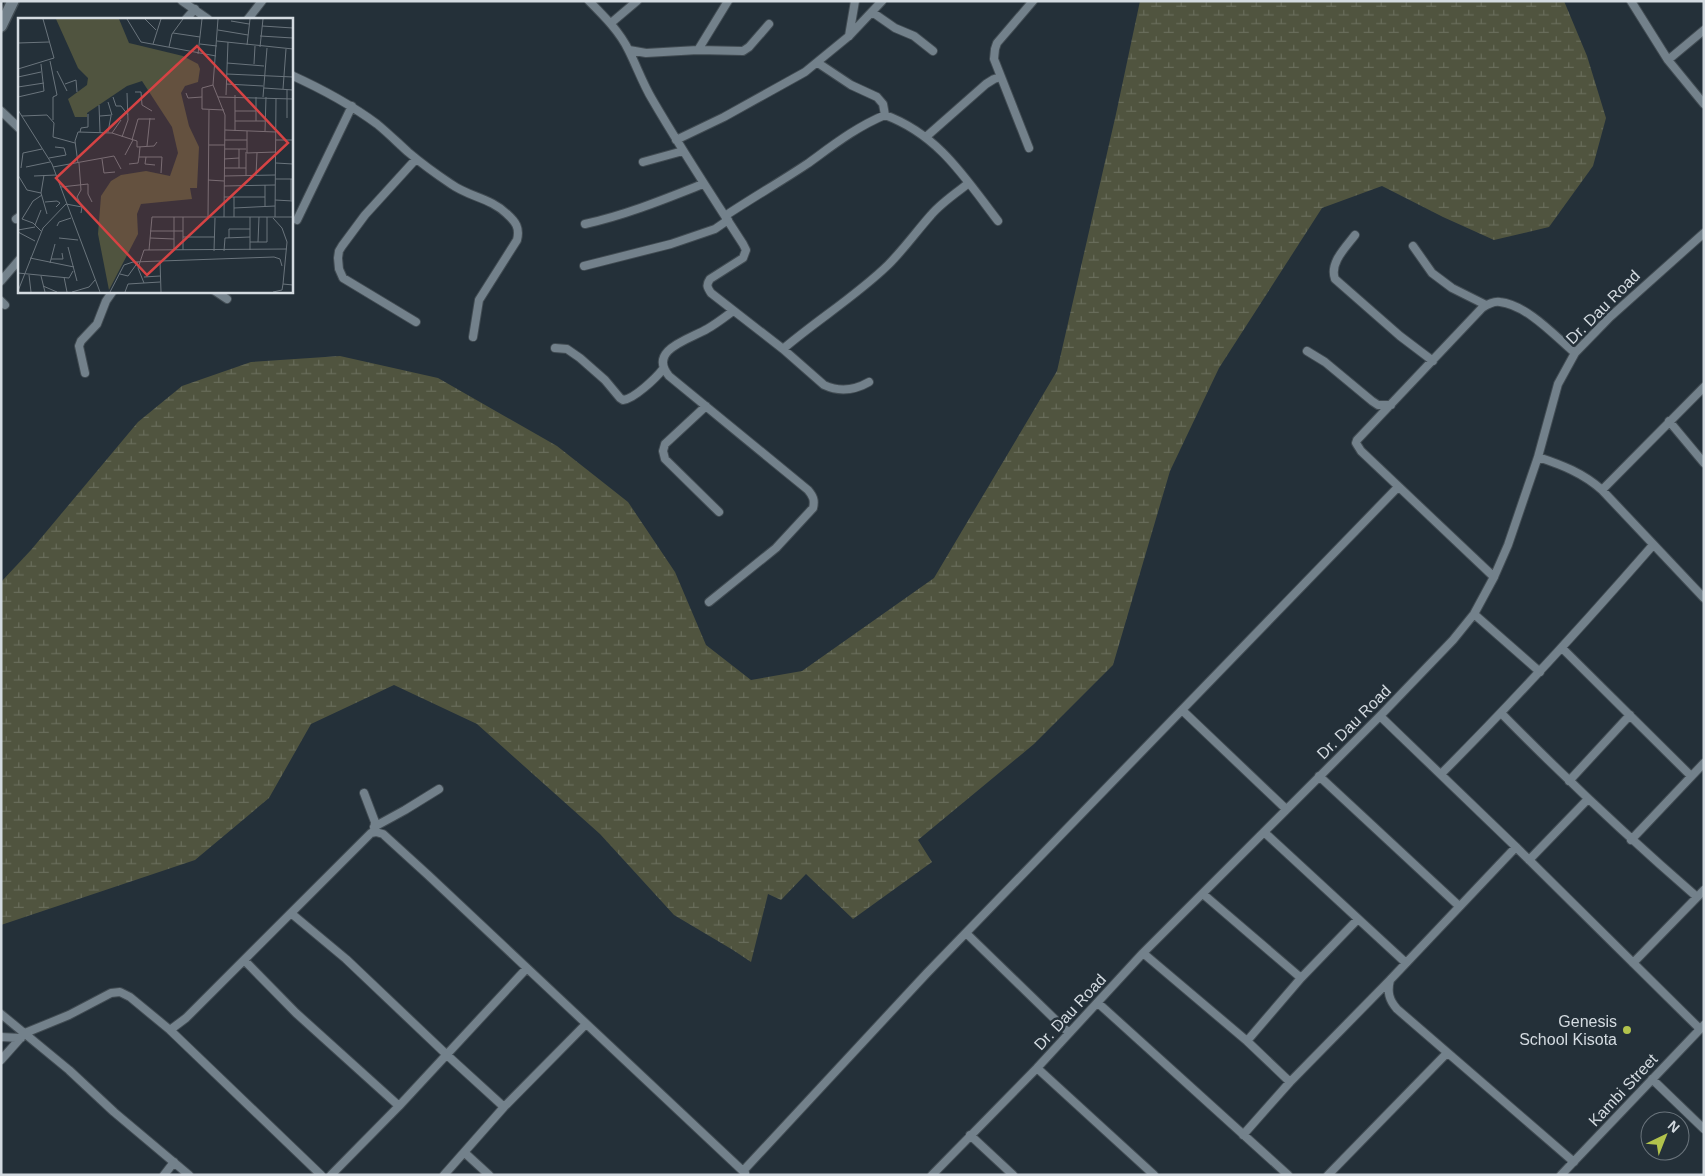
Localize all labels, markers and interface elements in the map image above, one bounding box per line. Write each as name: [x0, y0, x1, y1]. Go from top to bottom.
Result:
inset map: [18, 18, 292, 292]
street label: Dr. Dau Road: [1563, 267, 1643, 347]
street label: Dr. Dau Road: [1314, 682, 1394, 762]
street label: Dr. Dau Road: [1031, 971, 1109, 1053]
place label: Genesis School Kisota: [1519, 1013, 1617, 1048]
marker: Genesis School Kisota: [1621, 1024, 1633, 1036]
street label: Kambi Street: [1585, 1050, 1661, 1130]
north arrow: [1640, 1111, 1690, 1161]
text: N: [1665, 1117, 1683, 1136]

